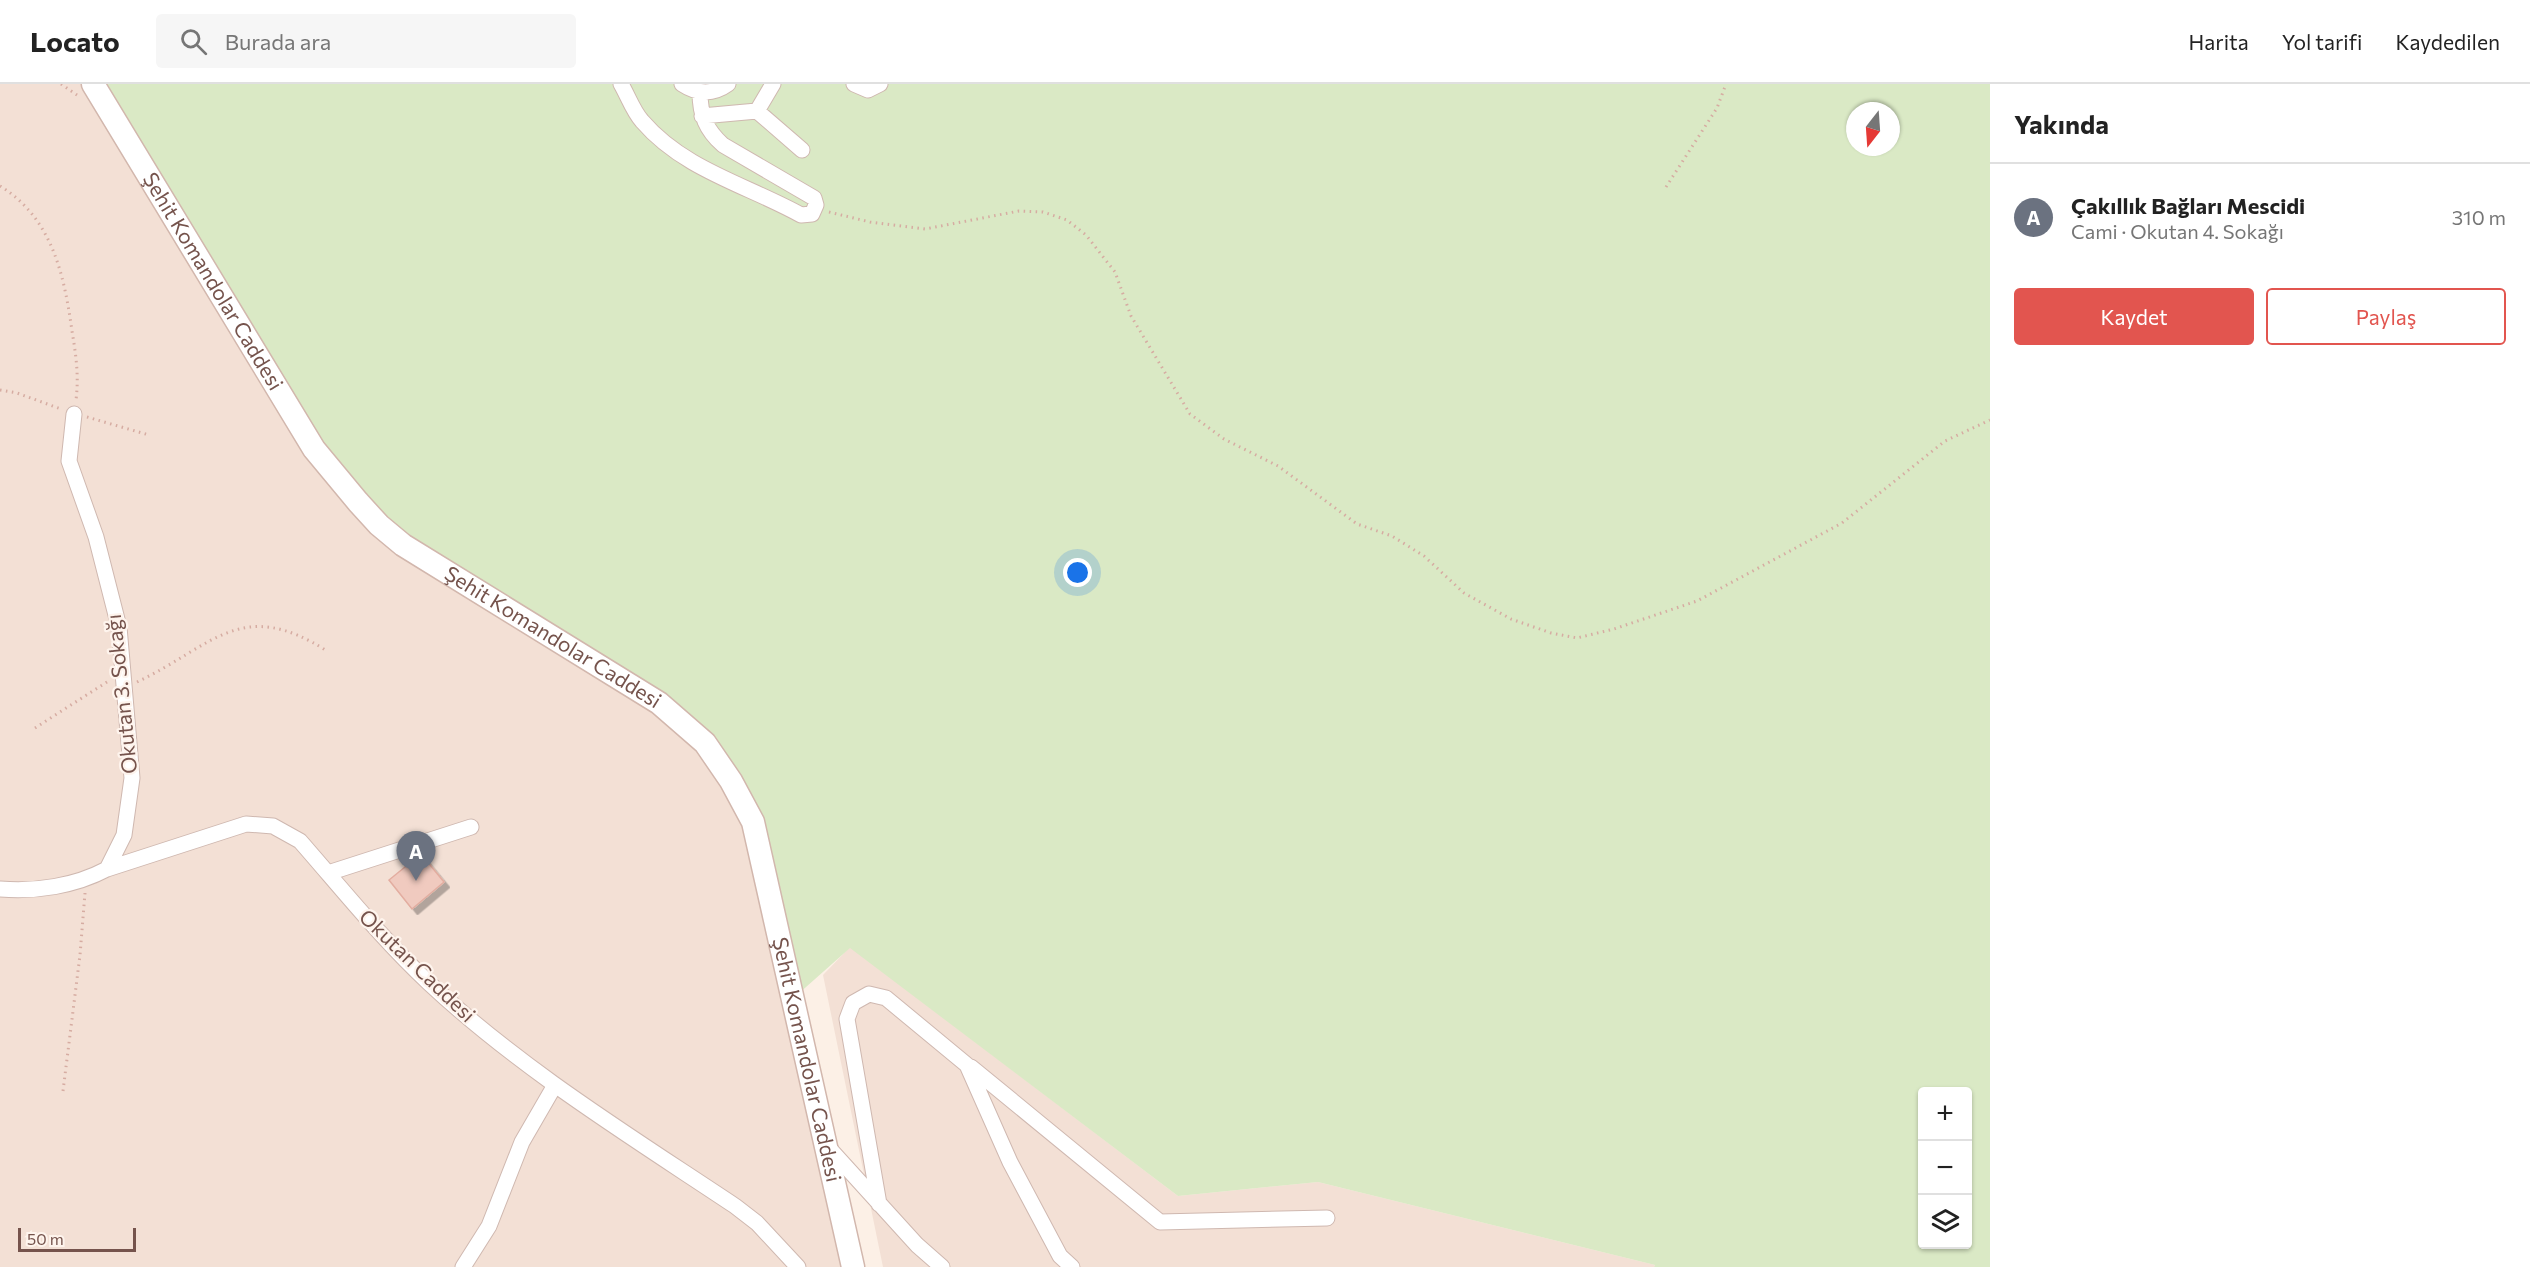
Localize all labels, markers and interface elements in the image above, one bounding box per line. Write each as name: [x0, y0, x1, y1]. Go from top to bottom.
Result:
search box: [156, 14, 576, 68]
text: Locato: [30, 24, 120, 58]
icon: search: [177, 25, 210, 58]
text: Burada ara: [225, 28, 331, 55]
text: Harita: [2189, 29, 2249, 54]
text: Yol tarifi: [2282, 29, 2362, 54]
text: Kaydedilen: [2395, 29, 2500, 54]
north arrow: [1846, 102, 1900, 156]
text: Yakında: [2014, 108, 2109, 139]
street label: Şehit Komandolar Caddesi: [139, 167, 289, 394]
text: Çakıllık Bağları Mescidi: [2071, 192, 2305, 219]
text: A: [2026, 205, 2041, 229]
text: 310 m: [2452, 205, 2506, 229]
text: Cami · Okutan 4. Sokağı: [2071, 219, 2284, 243]
button: Kaydet: [2014, 288, 2254, 345]
button: Paylaş: [2266, 288, 2506, 345]
your location: [1063, 558, 1092, 587]
street label: Şehit Komandolar Caddesi: [441, 560, 667, 712]
street label: Okutan 3. Sokağı: [100, 613, 141, 775]
pin: A: [396, 832, 436, 881]
street label: Okutan Caddesi: [355, 903, 481, 1027]
street label: Şehit Komandolar Caddesi: [768, 935, 847, 1184]
map controls: [1918, 1087, 1972, 1249]
button: +: [1918, 1087, 1972, 1141]
button: −: [1918, 1141, 1972, 1195]
button: layers: [1918, 1195, 1972, 1249]
scale bar: [18, 1225, 136, 1252]
text: 50 m: [27, 1229, 64, 1248]

